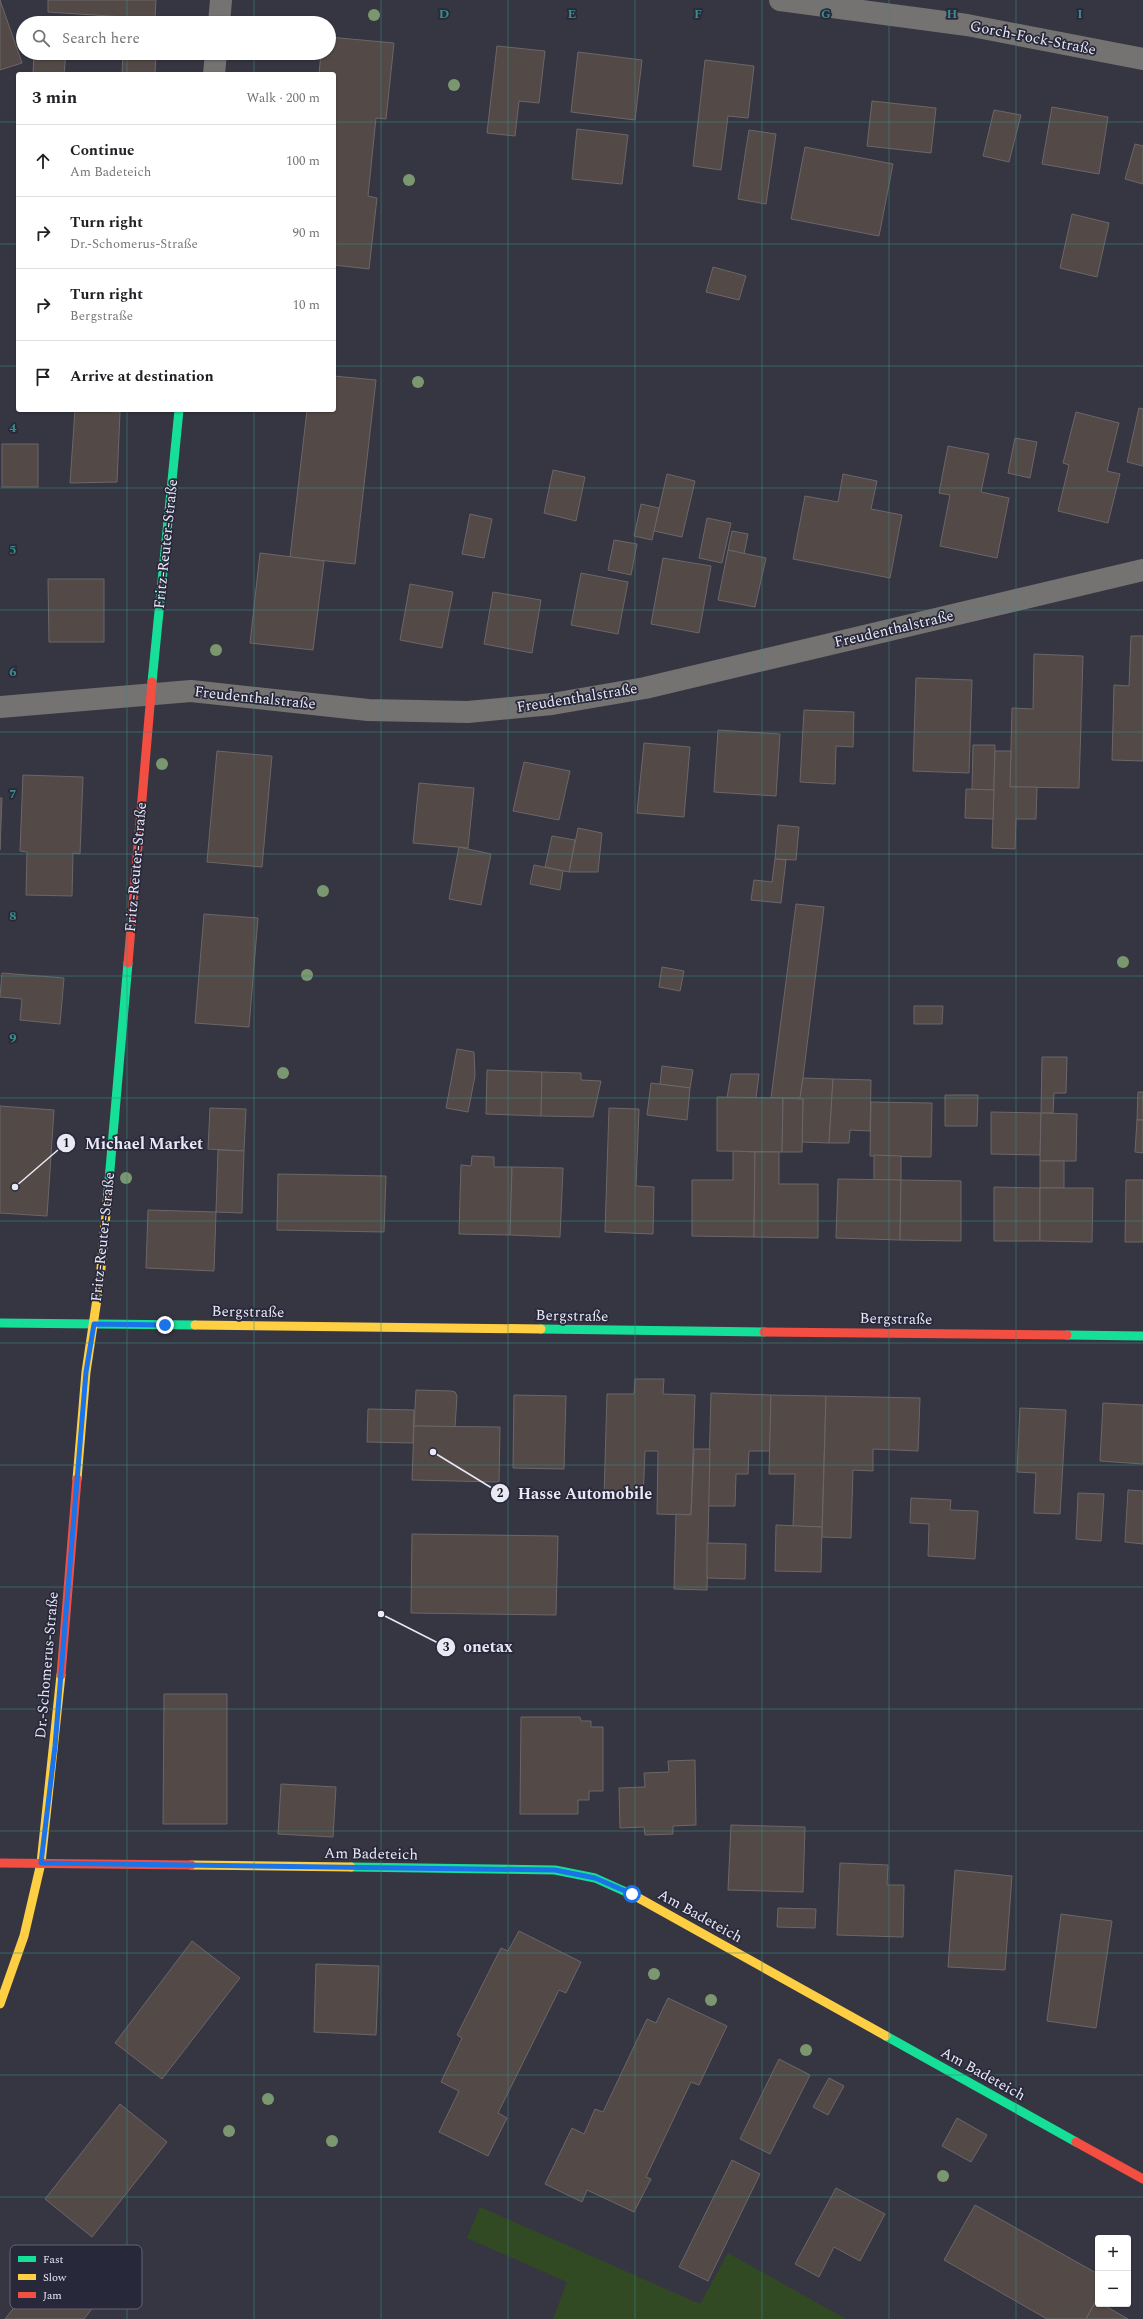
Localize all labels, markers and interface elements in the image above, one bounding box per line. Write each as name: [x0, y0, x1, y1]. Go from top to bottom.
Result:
text: D: [439, 4, 449, 24]
text: E: [568, 4, 577, 24]
text: F: [694, 4, 702, 24]
text: G: [821, 4, 831, 24]
text: H: [947, 4, 958, 24]
text: I: [1077, 4, 1083, 24]
street label: Gorch-Fock-Straße: [968, 15, 1098, 61]
search box: [16, 16, 336, 60]
icon: search: [30, 27, 52, 49]
text: Search here: [62, 27, 140, 50]
text: 3 min: [32, 85, 77, 111]
text: Walk · 200 m: [246, 88, 320, 108]
text: Continue: [70, 139, 135, 162]
icon: ahead: [32, 150, 54, 172]
text: 100 m: [286, 151, 320, 171]
text: Am Badeteich: [70, 162, 151, 182]
text: Turn right: [70, 211, 143, 234]
icon: right: [32, 222, 54, 244]
text: 90 m: [293, 223, 320, 243]
text: Dr.-Schomerus-Straße: [70, 234, 198, 254]
text: Turn right: [70, 283, 143, 306]
icon: right: [32, 294, 54, 316]
text: 10 m: [293, 295, 320, 315]
text: Bergstraße: [70, 306, 133, 326]
text: Arrive at destination: [70, 365, 214, 388]
icon: arrive: [32, 366, 54, 388]
text: 4: [9, 418, 17, 438]
street label: Fritz-Reuter-Straße: [148, 478, 184, 610]
text: 5: [9, 540, 17, 560]
street label: Freudenthalstraße: [832, 604, 956, 654]
text: 6: [9, 662, 17, 682]
street label: Freudenthalstraße: [515, 677, 639, 719]
street label: Freudenthalstraße: [193, 680, 317, 716]
text: 7: [9, 784, 17, 804]
street label: Fritz-Reuter-Straße: [119, 801, 153, 933]
text: 8: [9, 906, 17, 926]
text: 9: [9, 1028, 17, 1048]
callout: Michael Market: [56, 1129, 211, 1157]
text: Michael Market: [85, 1132, 203, 1156]
text: 1: [63, 1134, 69, 1153]
street label: Fritz-Reuter-Straße: [85, 1171, 121, 1303]
street label: Bergstraße: [211, 1300, 285, 1324]
street label: Bergstraße: [535, 1304, 609, 1328]
street label: Bergstraße: [859, 1307, 933, 1331]
route end: [156, 1316, 174, 1334]
callout: Hasse Automobile: [490, 1479, 660, 1507]
text: Hasse Automobile: [518, 1482, 652, 1506]
text: 2: [497, 1484, 504, 1503]
street label: Dr.-Schomerus-Straße: [29, 1591, 65, 1739]
callout: onetax: [436, 1633, 521, 1661]
text: onetax: [463, 1635, 513, 1659]
text: 3: [443, 1638, 450, 1657]
street label: Am Badeteich: [324, 1842, 418, 1866]
street label: Am Badeteich: [653, 1883, 747, 1949]
route start: [623, 1885, 641, 1903]
street label: Am Badeteich: [936, 2041, 1030, 2107]
map controls: [1095, 2235, 1131, 2307]
button: +: [1095, 2235, 1131, 2271]
legend: [10, 2245, 142, 2309]
text: Fast: [43, 2251, 64, 2268]
text: Slow: [43, 2269, 67, 2286]
button: −: [1095, 2271, 1131, 2307]
text: Jam: [43, 2287, 62, 2304]

